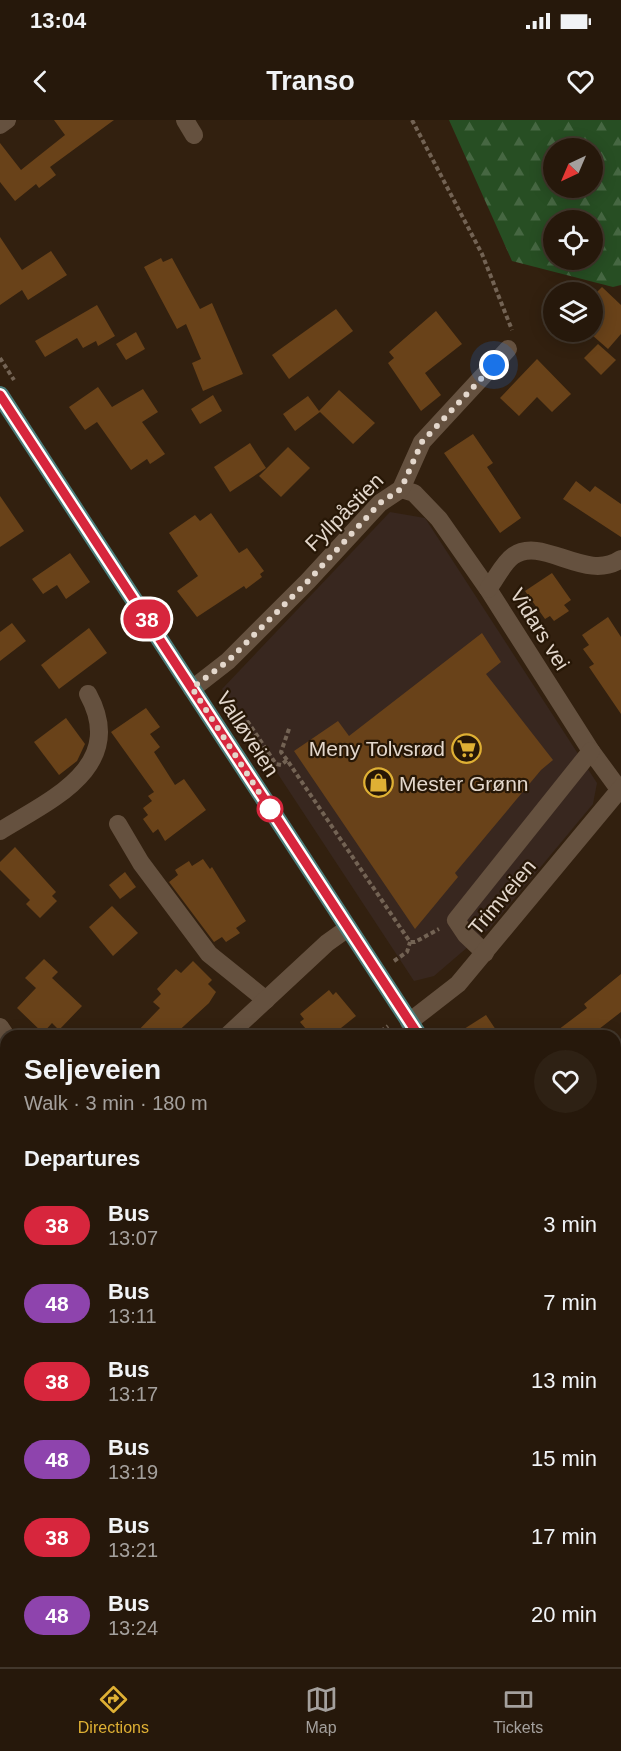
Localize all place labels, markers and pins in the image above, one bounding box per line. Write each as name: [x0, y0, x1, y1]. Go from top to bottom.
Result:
supermarket icon: Meny Tolvsrød: [450, 732, 482, 764]
place label: Meny Tolvsrød: [309, 737, 445, 760]
shop icon: Mester Grønn: [362, 767, 394, 799]
place label: Mester Grønn: [399, 772, 529, 795]
unlabelled marker: [257, 796, 283, 822]

